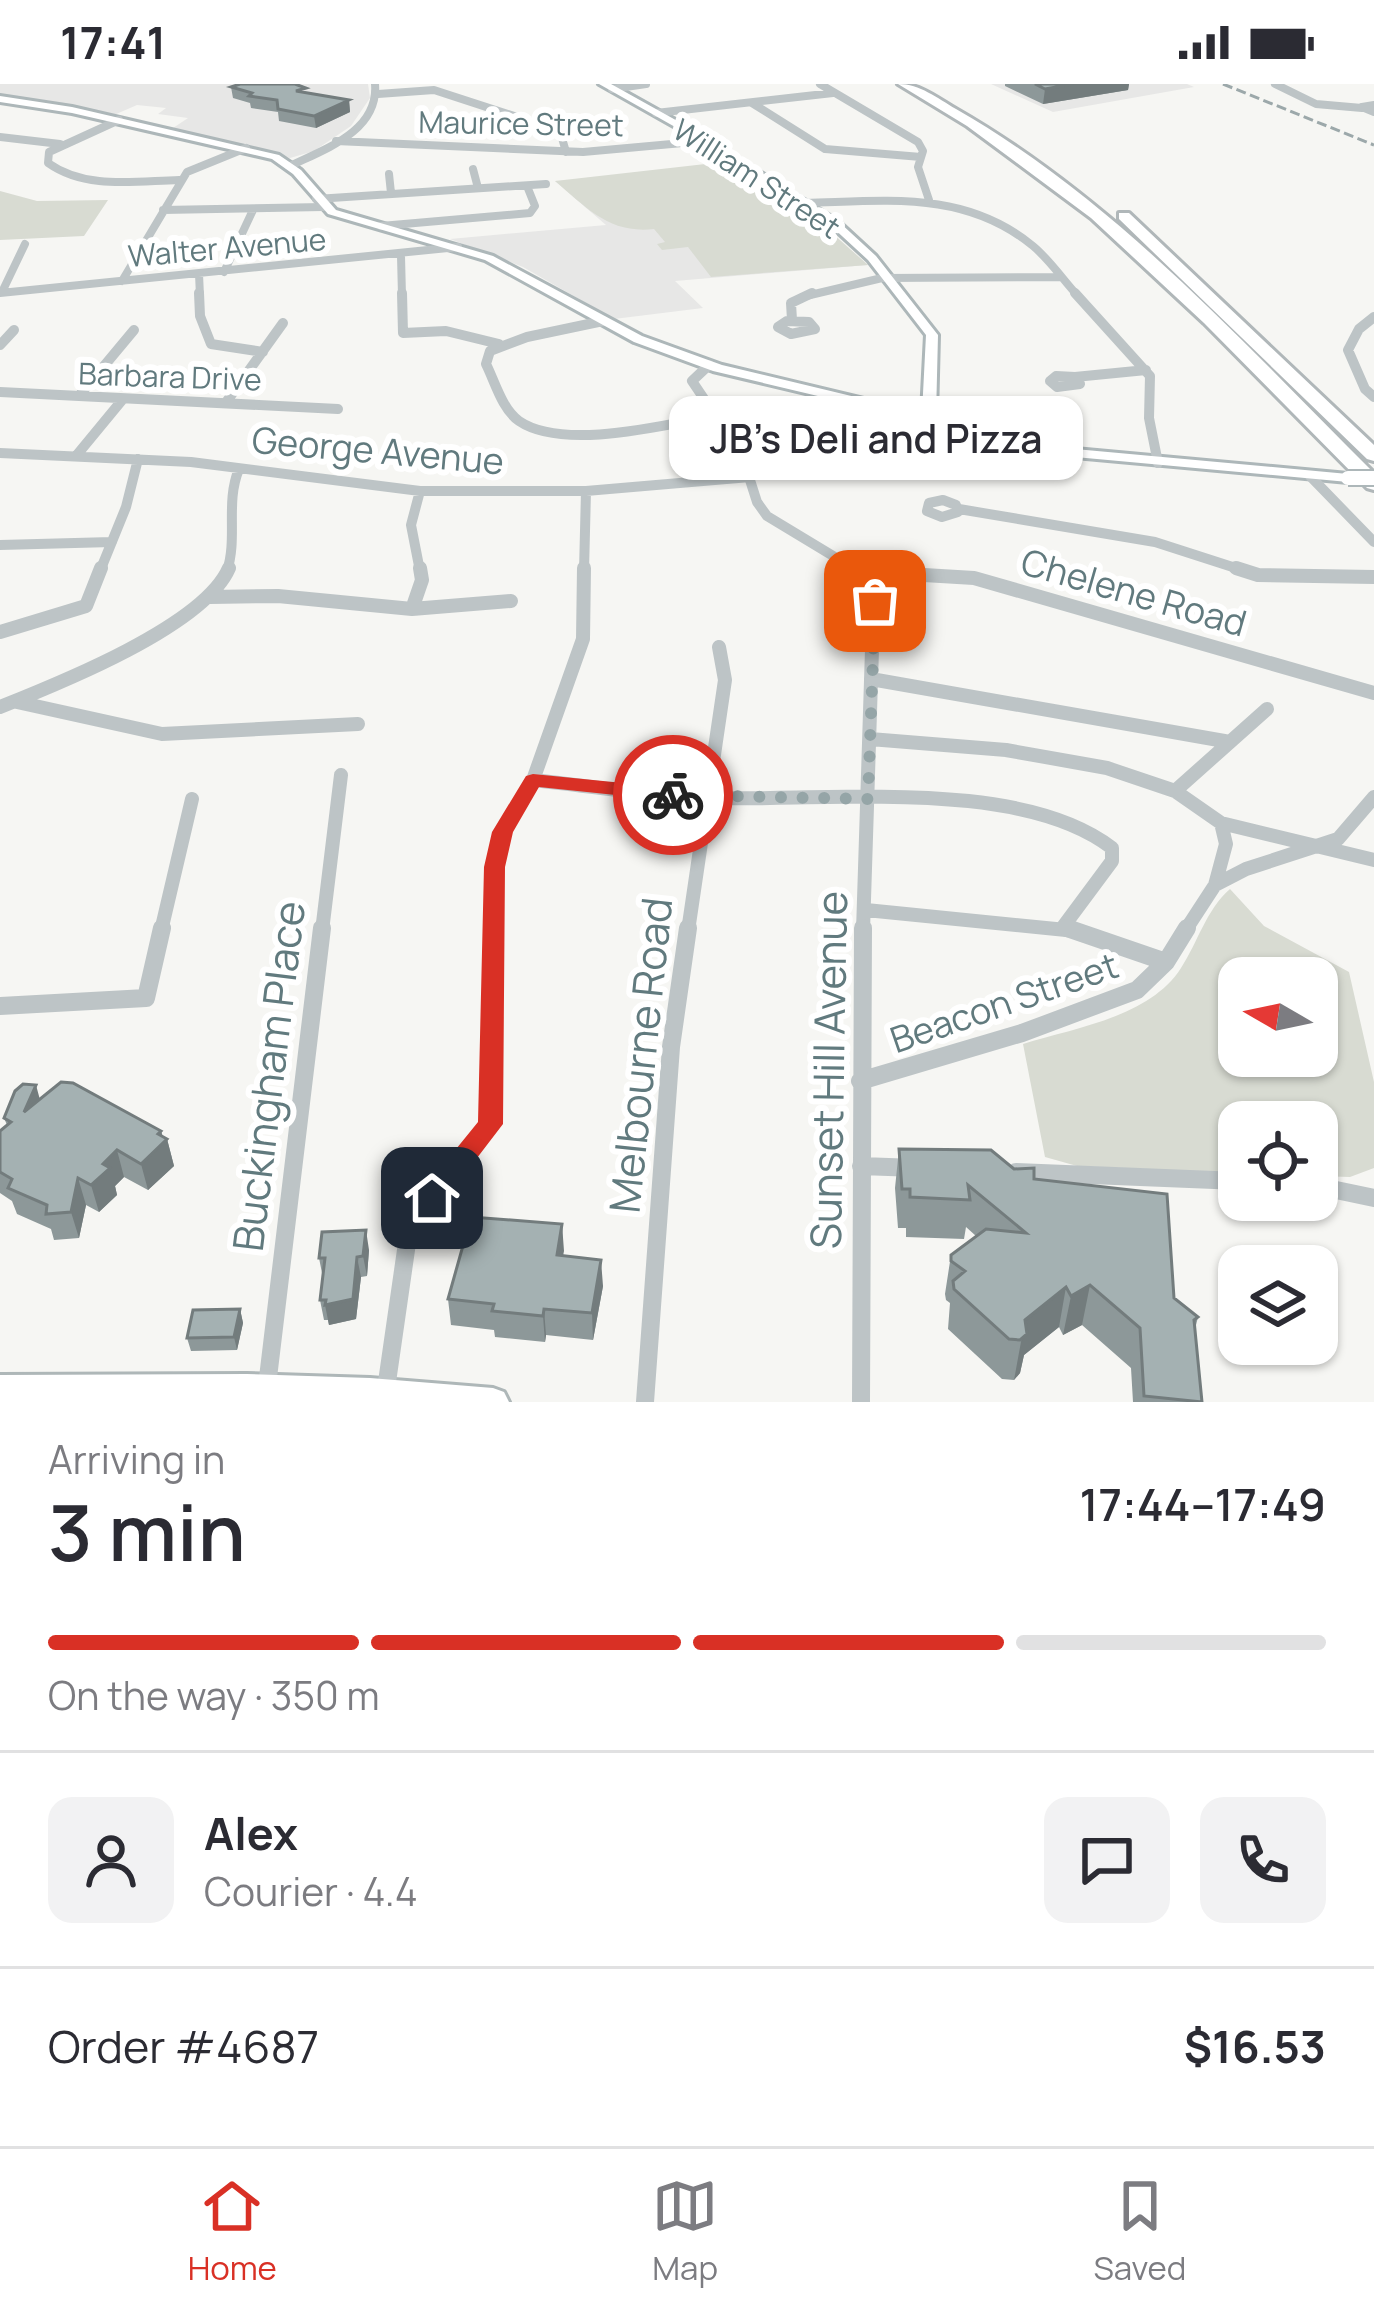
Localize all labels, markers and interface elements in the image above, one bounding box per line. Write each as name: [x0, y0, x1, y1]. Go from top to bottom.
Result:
text: 17:41: [60, 11, 166, 73]
street label: Maurice Street: [418, 101, 624, 145]
street label: William Street: [665, 109, 849, 247]
street label: Walter Avenue: [126, 218, 328, 276]
street label: Barbara Drive: [78, 352, 262, 400]
callout: JB's Deli and Pizza: [668, 397, 1082, 481]
text: JB's Deli and Pizza: [710, 411, 1042, 465]
street label: George Avenue: [250, 415, 506, 485]
street label: Chelene Road: [1016, 536, 1252, 648]
pin: [824, 550, 926, 652]
icon: bag: [842, 568, 908, 634]
courier: [613, 735, 733, 855]
icon: bike: [640, 762, 706, 828]
street label: Sunset Hill Avenue: [796, 891, 860, 1249]
street label: Melbourne Road: [595, 894, 685, 1216]
street label: Buckingham Place: [218, 898, 318, 1254]
street label: Beacon Street: [884, 940, 1124, 1064]
north arrow: [1218, 957, 1338, 1077]
map controls: [1218, 957, 1338, 1365]
button: locate: [1218, 1101, 1338, 1221]
pin: [381, 1147, 483, 1249]
icon: home: [399, 1165, 465, 1231]
button: layers: [1218, 1245, 1338, 1365]
text: Arriving in: [48, 1432, 225, 1486]
text: 17:44–17:49: [1079, 1473, 1326, 1535]
text: 3 min: [48, 1478, 246, 1584]
text: On the way · 350 m: [48, 1668, 380, 1722]
button: person: [48, 1797, 174, 1923]
button: chat: [1044, 1797, 1170, 1923]
button: phone: [1200, 1797, 1326, 1923]
text: Alex: [204, 1802, 298, 1864]
text: Courier · 4.4: [204, 1864, 418, 1918]
text: Order #4687: [48, 2015, 319, 2077]
text: $16.53: [1184, 2015, 1326, 2077]
tab: Home: [188, 2173, 277, 2290]
tab: Map: [652, 2173, 718, 2290]
tab: Saved: [1093, 2173, 1186, 2290]

